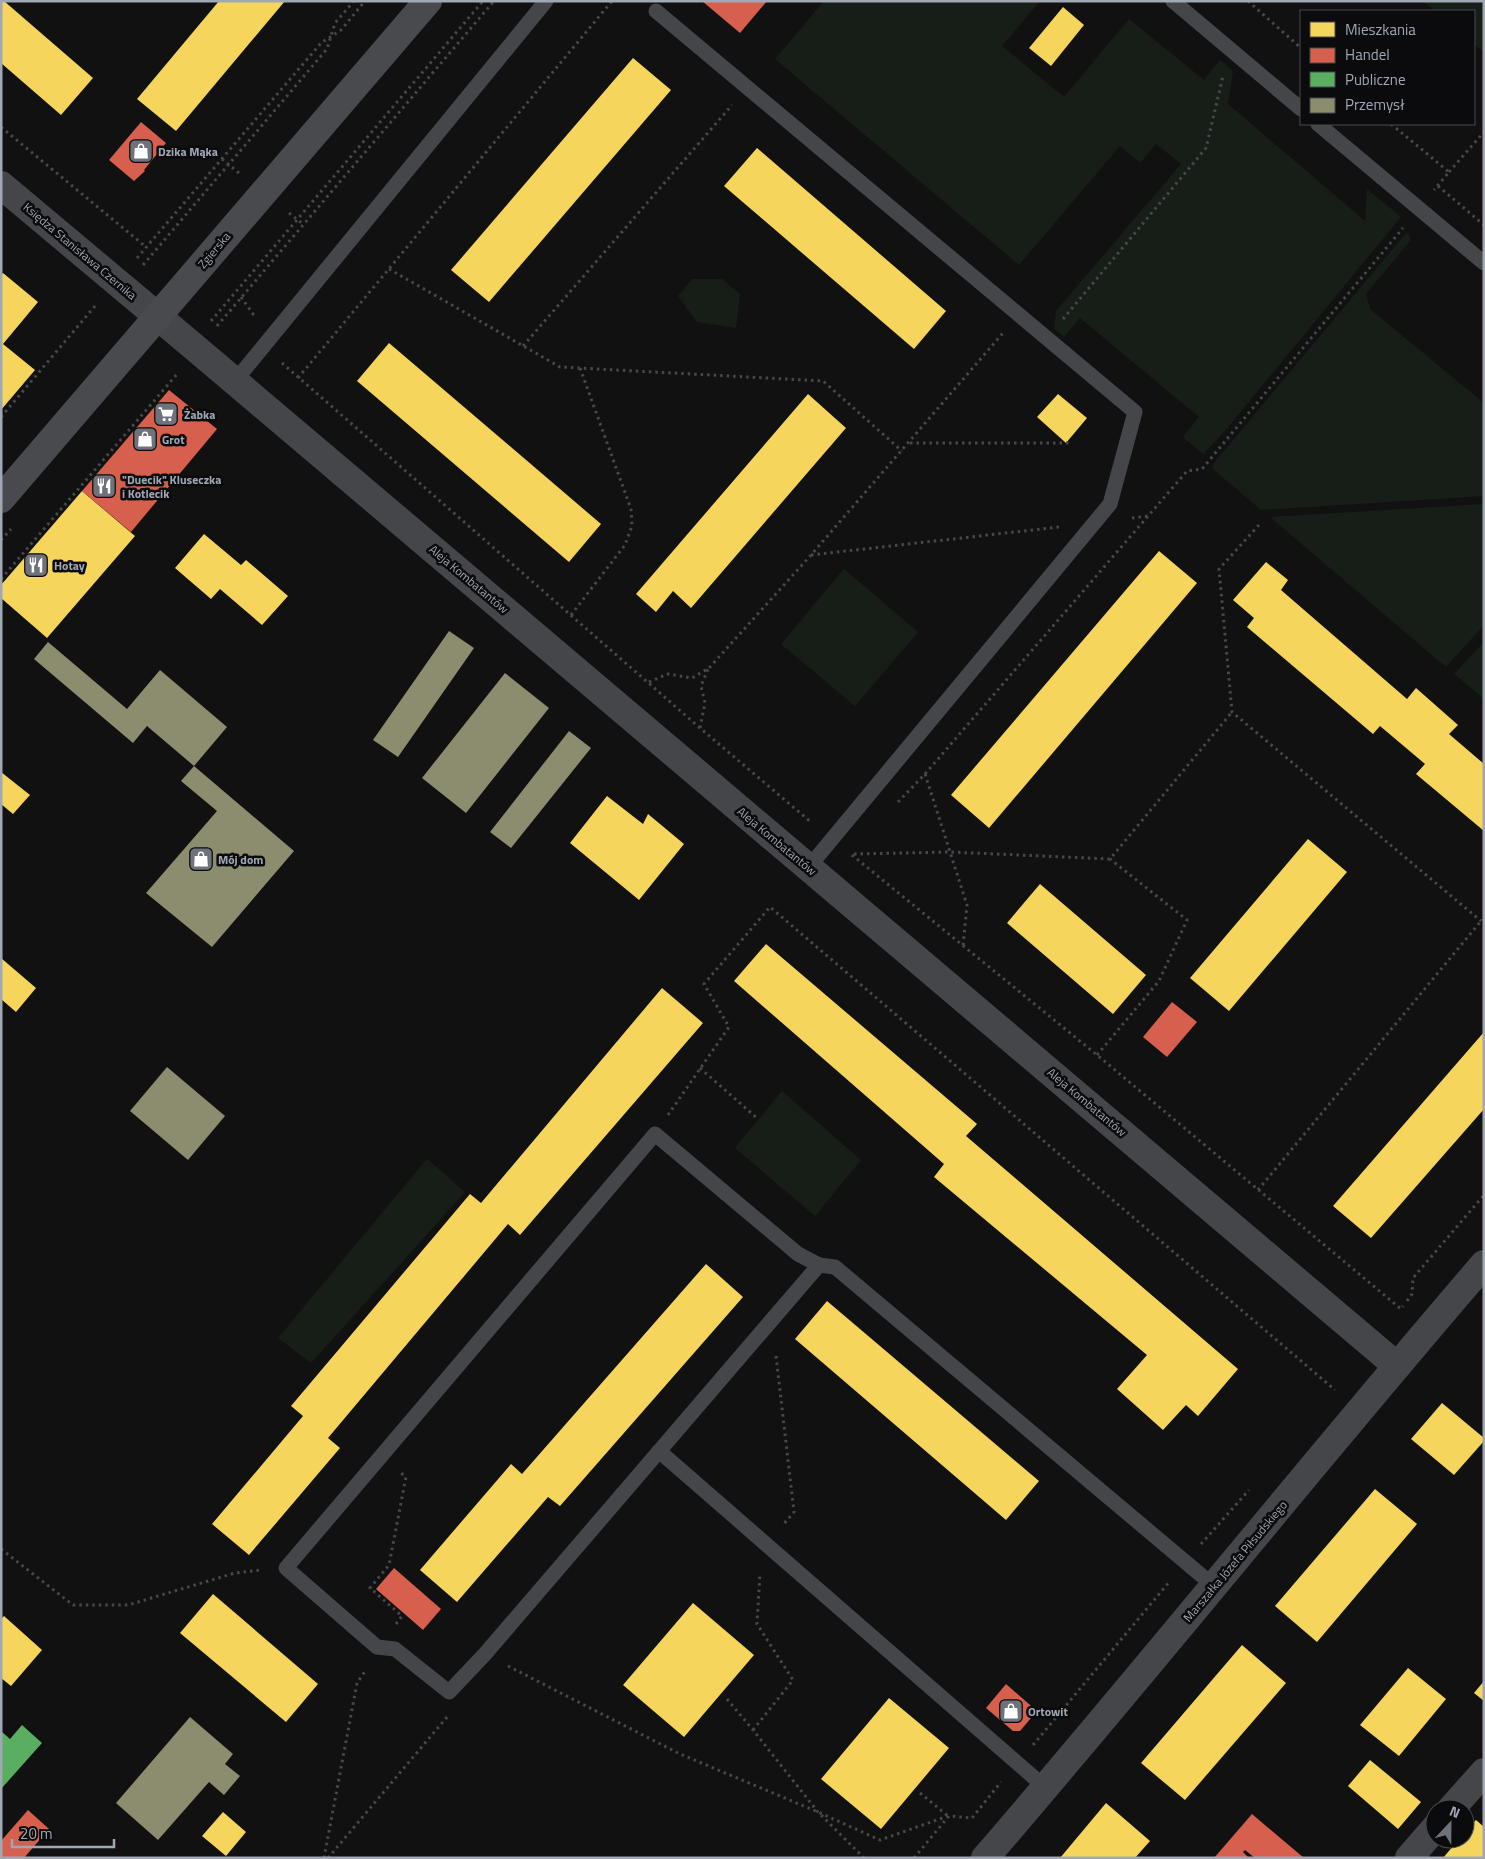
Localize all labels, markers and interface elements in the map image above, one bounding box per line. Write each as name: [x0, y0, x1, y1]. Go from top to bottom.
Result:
legend: [1300, 10, 1475, 125]
text: Mieszkania: [1345, 18, 1416, 41]
text: Handel: [1345, 43, 1390, 66]
text: Publiczne: [1345, 68, 1406, 91]
text: Przemysł: [1345, 93, 1405, 116]
shop icon: Dzika Mąka: [128, 138, 154, 164]
place label: Dzika Mąka: [158, 142, 218, 161]
street label: Księdza Stanisława Czernika: [19, 198, 141, 304]
street label: Zgierska: [193, 228, 235, 272]
supermarket icon: Żabka: [153, 401, 179, 427]
place label: Żabka: [184, 405, 215, 424]
shop icon: Grot: [132, 426, 158, 452]
place label: Grot: [162, 430, 185, 449]
place label: "Duecik" Kluseczka i Kotlecik: [122, 470, 221, 503]
restaurant icon: "Duecik" Kluseczka i Kotlecik: [91, 473, 117, 499]
street label: Aleja Kombatantów: [425, 540, 513, 618]
restaurant icon: Hotay: [23, 552, 49, 578]
place label: Hotay: [54, 556, 85, 575]
street label: Aleja Kombatantów: [733, 802, 821, 880]
shop icon: Mój dom: [188, 846, 214, 872]
place label: Mój dom: [218, 850, 263, 869]
street label: Aleja Kombatantów: [1043, 1063, 1131, 1141]
street label: Marszałka Józefa Piłsudskiego: [1178, 1496, 1292, 1626]
shop icon: Ortowit: [998, 1698, 1024, 1724]
place label: Ortowit: [1028, 1702, 1068, 1721]
north arrow: [1425, 1799, 1475, 1849]
text: N: [1447, 1800, 1463, 1823]
scale bar: [12, 1816, 115, 1848]
text: 20 m: [20, 1822, 53, 1845]

